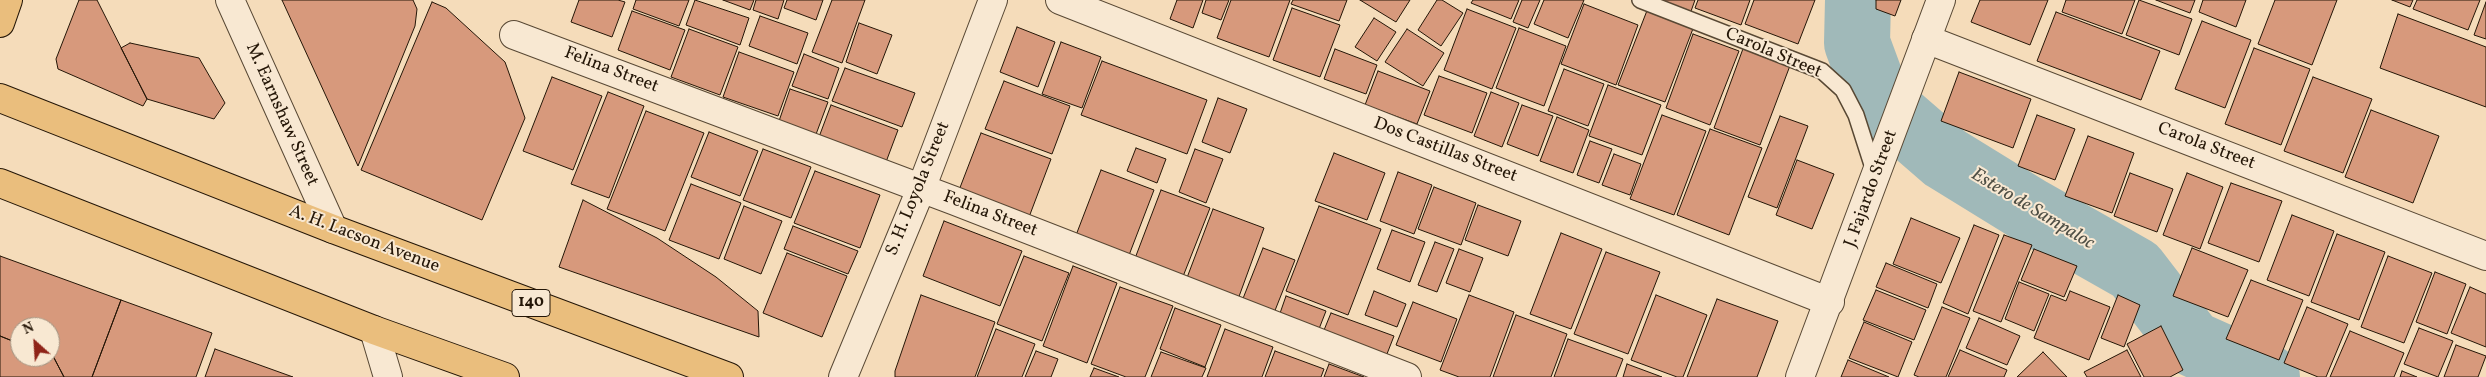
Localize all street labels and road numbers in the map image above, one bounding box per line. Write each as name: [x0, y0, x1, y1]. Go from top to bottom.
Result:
street label: Carola Street: [1721, 24, 1825, 84]
street label: M. Earnshaw Street: [240, 40, 322, 190]
street label: Felina Street: [561, 43, 661, 99]
street label: Dos Castillas Street: [1370, 114, 1520, 188]
street label: S. H. Loyola Street: [882, 119, 956, 259]
street label: Carola Street: [2154, 119, 2258, 175]
street label: J. Fajardo Street: [1841, 127, 1903, 251]
street label: Felina Street: [940, 187, 1040, 243]
street label: A. H. Lacson Avenue: [286, 201, 442, 279]
road number: 140: [512, 290, 550, 316]

